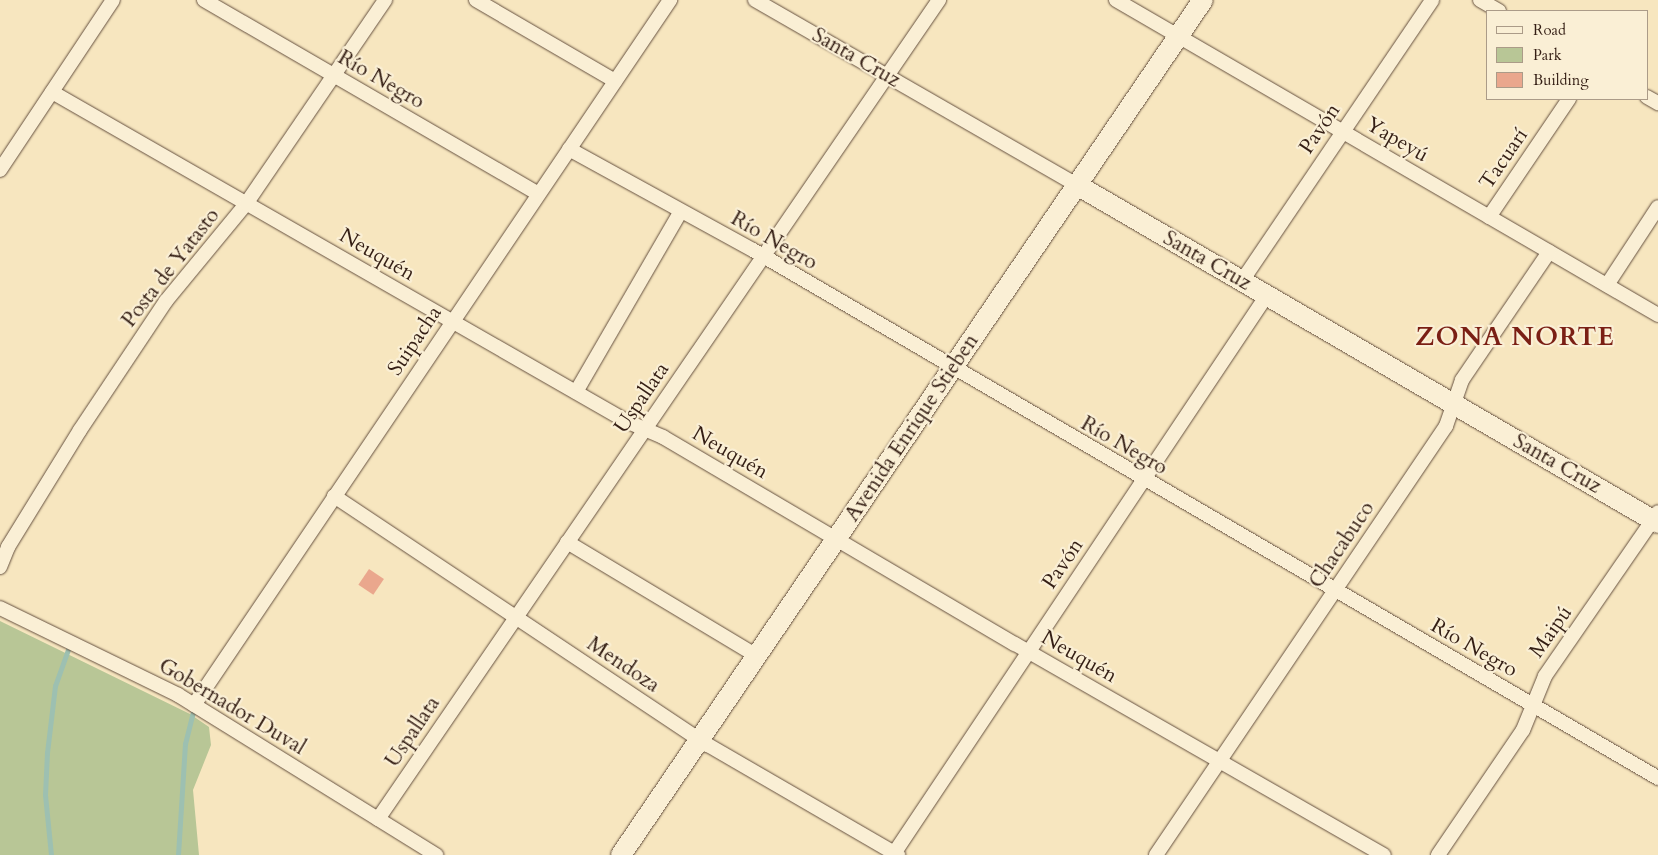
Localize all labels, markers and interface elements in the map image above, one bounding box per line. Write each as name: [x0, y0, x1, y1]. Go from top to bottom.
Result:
legend: [1486, 10, 1648, 100]
text: Road: [1533, 20, 1566, 40]
street label: Santa Cruz: [807, 23, 905, 93]
street label: Río Negro: [333, 45, 429, 115]
text: Park: [1533, 45, 1562, 65]
text: Building: [1533, 70, 1589, 90]
street label: Pavón: [1294, 99, 1346, 159]
street label: Yapeyú: [1361, 112, 1433, 168]
street label: Tacuarí: [1474, 124, 1534, 194]
street label: Posta de Yatasto: [117, 204, 225, 332]
street label: Río Negro: [726, 206, 822, 276]
street label: Neuquén: [335, 223, 419, 287]
street label: Santa Cruz: [1158, 226, 1256, 296]
street label: Suipacha: [383, 301, 447, 381]
district label: ZONA NORTE: [1414, 321, 1616, 353]
street label: Avenida Enrique Stieben: [840, 330, 984, 526]
street label: Uspallata: [609, 358, 675, 438]
street label: Río Negro: [1076, 411, 1172, 481]
street label: Neuquén: [688, 421, 772, 485]
street label: Santa Cruz: [1508, 429, 1606, 499]
street label: Chacabuco: [1304, 497, 1380, 593]
street label: Pavón: [1037, 534, 1089, 594]
street label: Maipú: [1524, 601, 1578, 663]
street label: Río Negro: [1426, 613, 1522, 683]
street label: Neuquén: [1037, 625, 1121, 689]
street label: Mendoza: [582, 632, 664, 698]
street label: Gobernador Duval: [154, 653, 310, 761]
street label: Uspallata: [380, 692, 446, 772]

